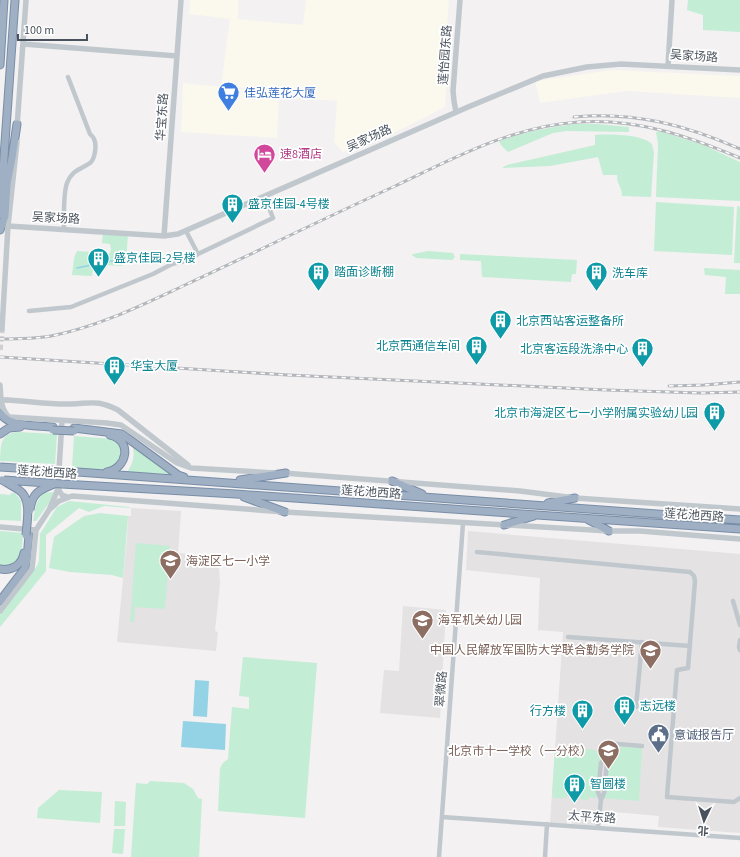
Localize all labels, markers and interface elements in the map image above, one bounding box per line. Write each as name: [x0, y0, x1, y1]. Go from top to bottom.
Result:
scale bar: [18, 16, 87, 42]
text: 100 m: [24, 22, 54, 39]
street label: 莲怡园东路: [435, 25, 456, 86]
street label: 吴家场路: [669, 46, 719, 67]
supermarket icon: 佳弘莲花大厦: [216, 80, 242, 113]
place label: 佳弘莲花大厦: [244, 85, 316, 102]
street label: 华宝东路: [152, 92, 173, 142]
street label: 吴家场路: [344, 121, 395, 156]
hotel icon: 速8酒店: [252, 141, 278, 174]
place label: 速8酒店: [280, 146, 322, 163]
building icon: 盛京佳园-4号楼: [219, 191, 245, 224]
place label: 盛京佳园-4号楼: [248, 196, 330, 213]
street label: 吴家场路: [32, 209, 80, 228]
building icon: 盛京佳园-2号楼: [86, 245, 112, 278]
place label: 盛京佳园-2号楼: [114, 250, 196, 267]
building icon: 踏面诊断棚: [305, 259, 331, 292]
building icon: 洗车库: [583, 260, 609, 293]
place label: 踏面诊断棚: [334, 264, 394, 281]
place label: 洗车库: [612, 265, 648, 282]
building icon: 北京西站客运整备所: [487, 308, 513, 341]
place label: 北京西站客运整备所: [516, 313, 624, 330]
building icon: 北京西通信车间: [463, 333, 489, 366]
building icon: 北京客运段洗涤中心: [630, 336, 656, 369]
place label: 北京西通信车间: [376, 338, 460, 355]
place label: 北京客运段洗涤中心: [520, 341, 628, 358]
building icon: 华宝大厦: [102, 353, 128, 386]
place label: 华宝大厦: [130, 358, 178, 375]
building icon: 北京市海淀区七一小学附属实验幼儿园: [701, 400, 727, 433]
place label: 北京市海淀区七一小学附属实验幼儿园: [494, 405, 698, 422]
street label: 莲花池西路: [16, 462, 77, 483]
street label: 莲花池西路: [340, 482, 401, 503]
street label: 莲花池西路: [663, 505, 724, 526]
school or university icon: 海淀区七一小学: [158, 548, 184, 581]
place label: 海淀区七一小学: [186, 553, 270, 570]
school or university icon: 海军机关幼儿园: [410, 607, 436, 640]
place label: 海军机关幼儿园: [438, 612, 522, 629]
school or university icon: 中国人民解放军国防大学联合勤务学院: [637, 637, 663, 670]
place label: 中国人民解放军国防大学联合勤务学院: [430, 642, 634, 659]
street label: 翠微路: [432, 670, 451, 708]
building icon: 志远楼: [612, 693, 638, 726]
building icon: 行方楼: [569, 698, 595, 731]
place label: 志远楼: [640, 698, 676, 715]
place label: 行方楼: [530, 703, 566, 720]
public building icon: 意诚报告厅: [646, 722, 672, 755]
place label: 意诚报告厅: [674, 727, 734, 744]
school or university icon: 北京市十一学校（一分校）: [595, 738, 621, 771]
place label: 北京市十一学校（一分校）: [448, 743, 592, 760]
building icon: 智圆楼: [561, 771, 587, 804]
place label: 智圆楼: [590, 776, 626, 793]
north arrow: [684, 801, 724, 841]
street label: 太平东路: [567, 807, 617, 828]
text: 北: [697, 823, 709, 838]

